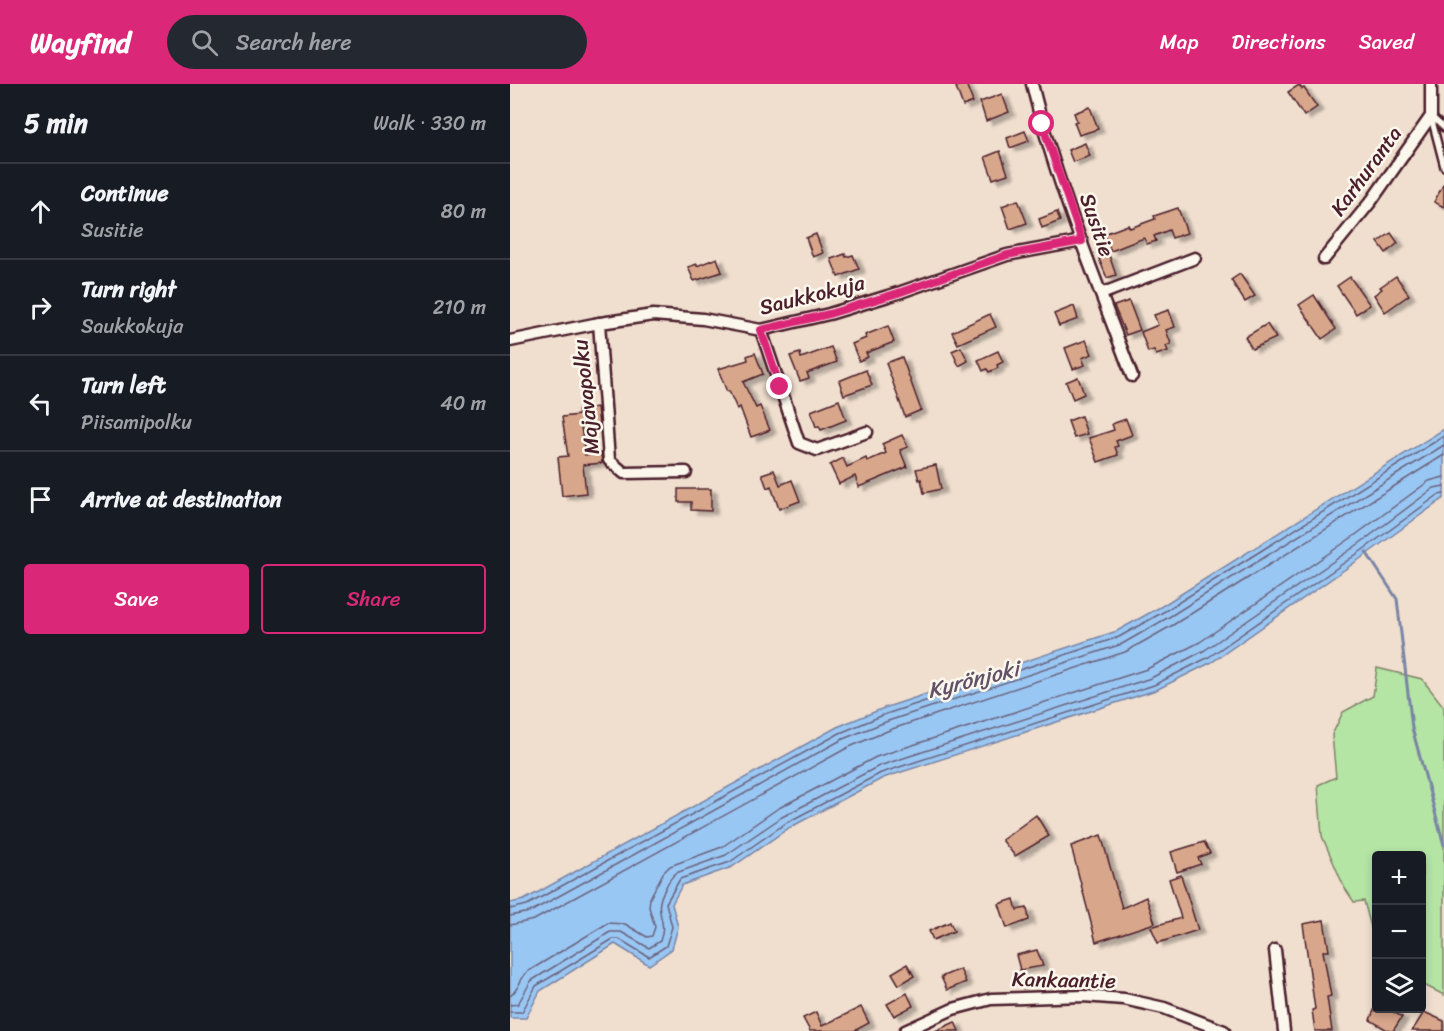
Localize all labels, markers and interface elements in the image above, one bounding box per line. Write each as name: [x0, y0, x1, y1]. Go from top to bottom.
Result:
search box: [167, 15, 587, 69]
text: Wayfind: [30, 18, 131, 67]
text: Search here: [236, 23, 352, 62]
text: Map: [1160, 23, 1198, 61]
text: Directions: [1231, 23, 1326, 61]
text: Saved: [1359, 23, 1414, 61]
icon: search: [188, 26, 221, 59]
text: 5 min: [24, 100, 88, 146]
text: Walk · 330 m: [373, 106, 486, 141]
route start: [1028, 110, 1054, 136]
street label: Karhuranta: [1320, 117, 1412, 224]
text: Continue: [81, 174, 169, 213]
street label: Susitie: [1068, 188, 1126, 262]
text: 80 m: [441, 194, 486, 229]
icon: ahead: [24, 195, 57, 228]
text: Susitie: [81, 213, 144, 248]
street label: Saukkokuja: [755, 263, 869, 326]
text: Turn right: [81, 270, 176, 309]
text: 210 m: [433, 290, 486, 325]
icon: right: [24, 291, 57, 324]
text: Saukkokuja: [81, 309, 183, 344]
street label: Majavapolku: [561, 337, 611, 456]
text: Turn left: [81, 366, 166, 405]
route end: [766, 373, 792, 399]
text: 40 m: [440, 386, 486, 421]
icon: left: [24, 387, 57, 420]
text: Piisamipolku: [81, 405, 192, 440]
text: Arrive at destination: [81, 480, 282, 519]
icon: arrive: [24, 483, 57, 516]
button: Save: [24, 564, 249, 634]
button: Share: [261, 564, 486, 634]
water label: Kyrönjoki: [923, 648, 1028, 710]
map controls: [1372, 851, 1426, 1013]
button: +: [1372, 851, 1426, 905]
button: −: [1372, 905, 1426, 959]
button: layers: [1372, 959, 1426, 1013]
street label: Kankaantie: [1012, 960, 1117, 1000]

